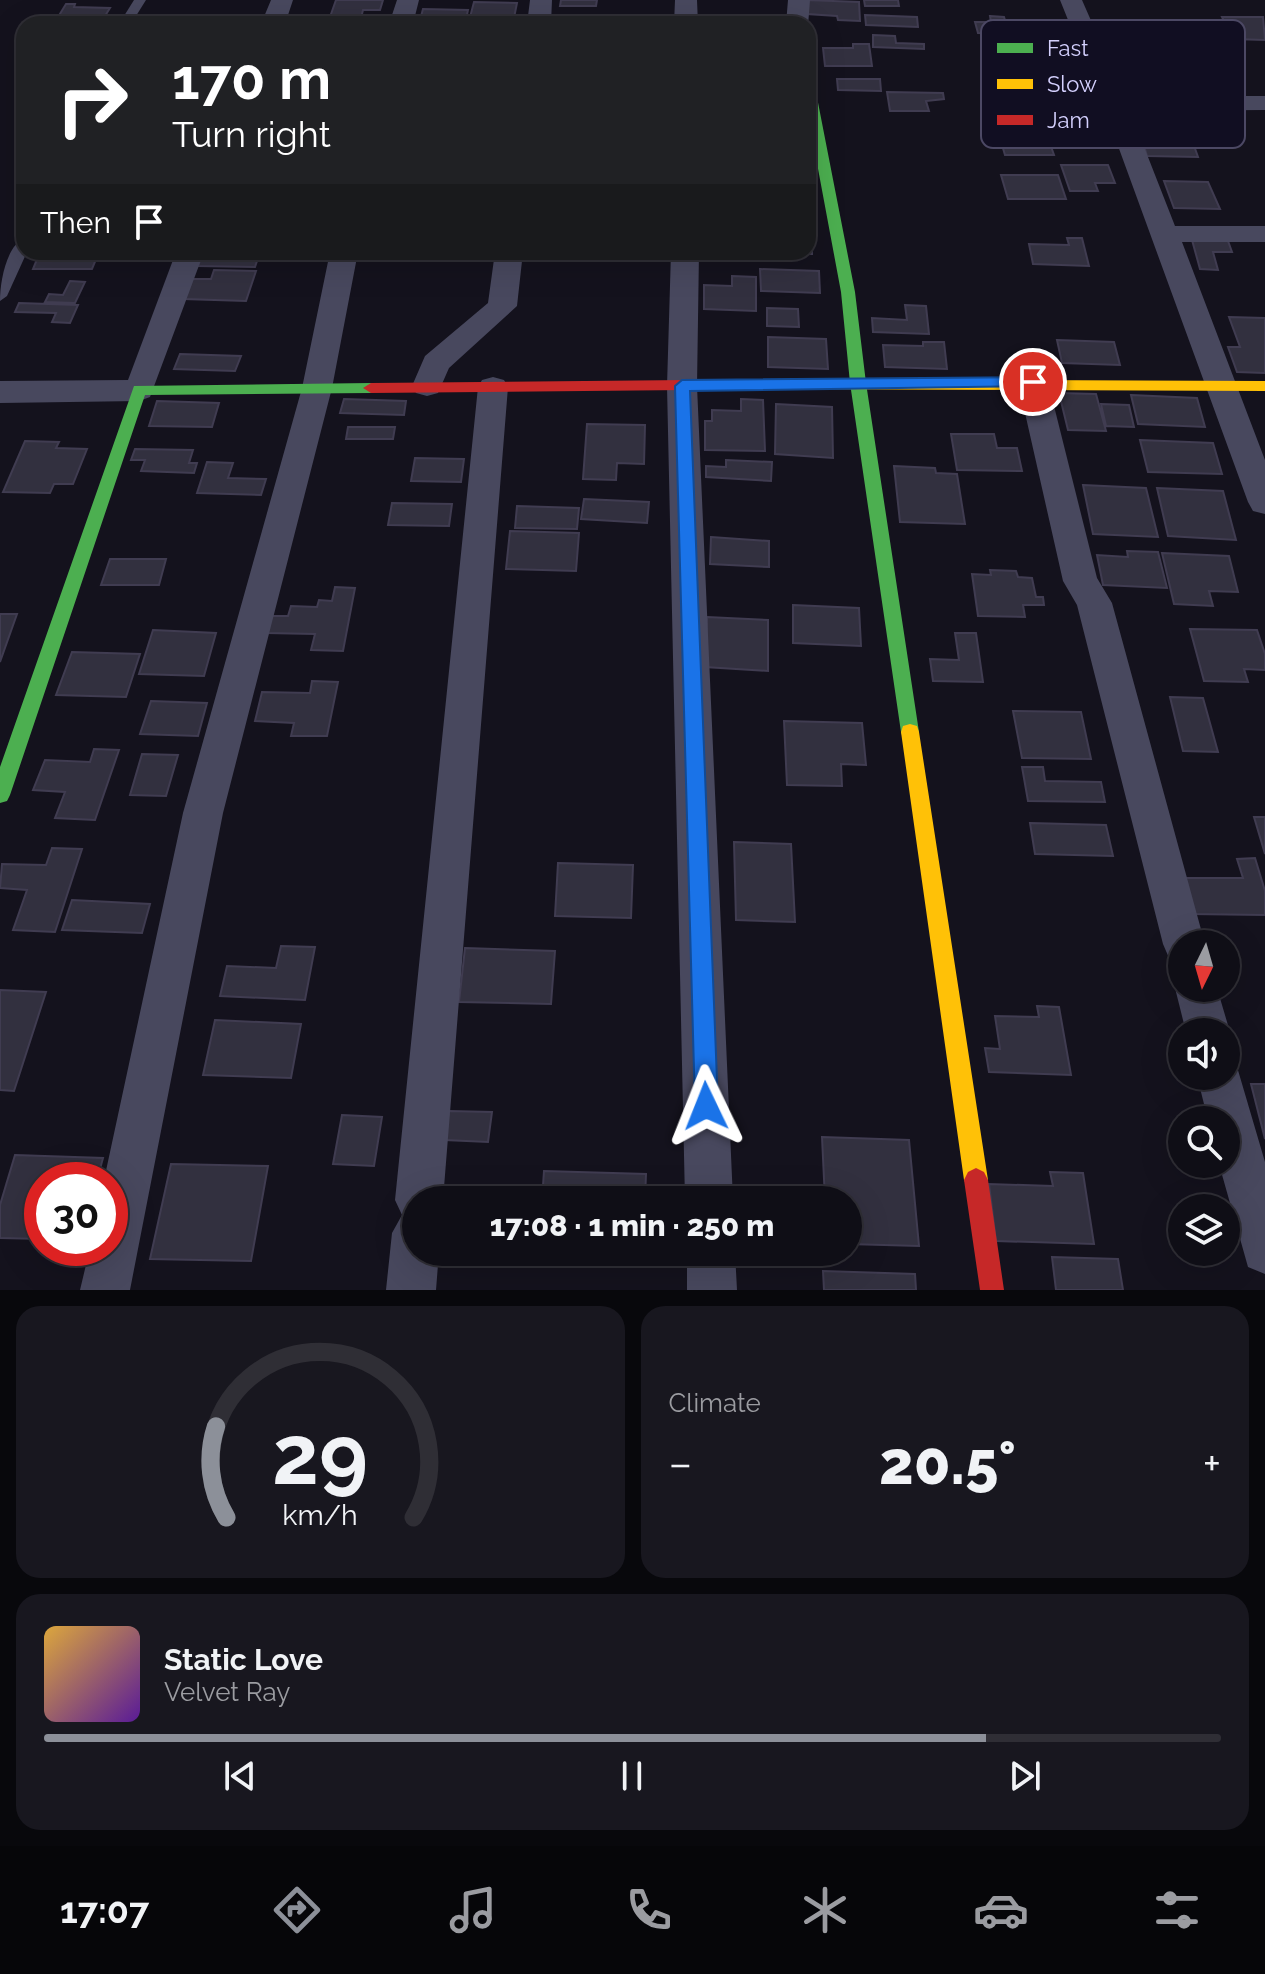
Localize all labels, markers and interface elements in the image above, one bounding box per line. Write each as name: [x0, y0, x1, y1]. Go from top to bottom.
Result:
legend: [981, 20, 1245, 148]
text: Fast: [1047, 35, 1089, 61]
text: 170 m: [172, 46, 331, 112]
icon: right: [40, 48, 144, 152]
text: Slow: [1047, 71, 1097, 97]
text: Jam: [1047, 107, 1090, 133]
text: Turn right: [172, 113, 331, 155]
icon: arrive: [127, 200, 171, 244]
text: Then: [40, 205, 111, 240]
pin: [999, 348, 1067, 416]
icon: arrive: [1011, 360, 1055, 404]
north arrow: [1168, 930, 1240, 1002]
map controls: [1168, 930, 1240, 1266]
button: sound: [1168, 1018, 1240, 1090]
position arrow: [664, 1064, 748, 1148]
button: search: [1168, 1106, 1240, 1178]
speed limit sign: 30: [24, 1162, 128, 1266]
button: layers: [1168, 1194, 1240, 1266]
text: 17:08 · 1 min · 250 m: [490, 1208, 774, 1243]
text: Climate: [669, 1388, 761, 1418]
text: 29: [272, 1406, 368, 1503]
text: 20.5°: [879, 1428, 1016, 1498]
text: −: [669, 1438, 692, 1489]
text: +: [1203, 1438, 1221, 1489]
text: km/h: [283, 1498, 358, 1532]
text: Static Love: [164, 1642, 323, 1677]
text: Velvet Ray: [164, 1677, 290, 1707]
icon: previous: [218, 1754, 262, 1798]
icon: pause: [610, 1754, 654, 1798]
icon: next: [1003, 1754, 1047, 1798]
icon: directions: [269, 1882, 325, 1938]
icon: music: [445, 1882, 501, 1938]
icon: phone: [621, 1882, 677, 1938]
icon: climate: [797, 1882, 853, 1938]
icon: car: [973, 1882, 1029, 1938]
icon: filters: [1149, 1882, 1205, 1938]
text: 17:07: [60, 1889, 149, 1931]

